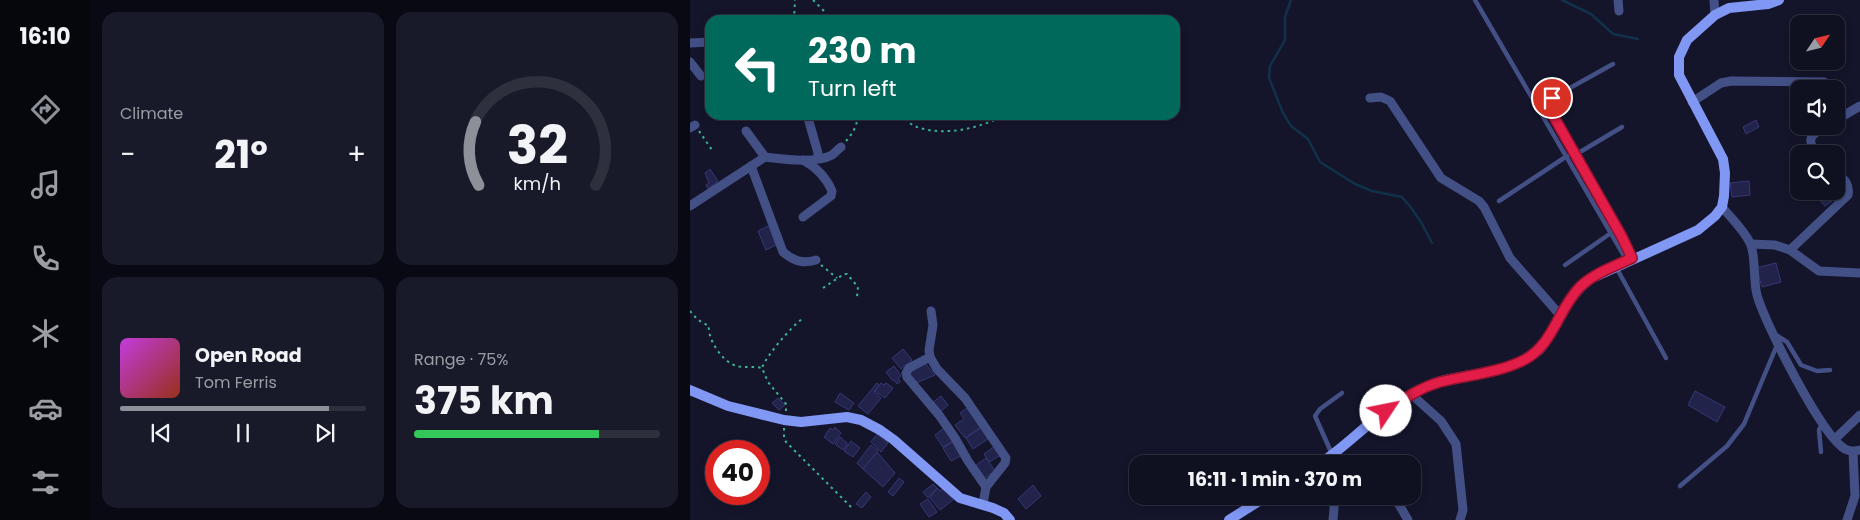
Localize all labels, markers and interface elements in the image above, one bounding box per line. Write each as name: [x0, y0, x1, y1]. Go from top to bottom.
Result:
north arrow: [1790, 15, 1845, 70]
map controls: [1790, 15, 1845, 200]
text: 16:10: [19, 21, 71, 52]
text: 230 m: [808, 26, 916, 75]
icon: left: [725, 35, 790, 100]
text: Turn left: [808, 73, 896, 104]
pin: [1531, 77, 1573, 119]
button: sound: [1790, 80, 1845, 135]
icon: arrive: [1538, 84, 1566, 112]
icon: directions: [28, 92, 63, 127]
text: Climate: [120, 102, 183, 125]
text: 32: [506, 109, 568, 182]
text: 21°: [214, 128, 268, 181]
text: −: [120, 135, 135, 174]
text: +: [347, 135, 366, 174]
button: search: [1790, 145, 1845, 200]
icon: music: [28, 167, 63, 202]
text: km/h: [513, 171, 561, 196]
icon: phone: [28, 241, 63, 276]
icon: climate: [28, 316, 63, 351]
text: Open Road: [195, 342, 302, 369]
text: Range · 75%: [414, 348, 508, 371]
text: Tom Ferris: [195, 371, 277, 394]
text: 375 km: [414, 374, 554, 427]
position arrow: [1359, 384, 1411, 436]
icon: car: [28, 391, 63, 426]
icon: previous: [147, 419, 175, 447]
icon: pause: [229, 419, 257, 447]
icon: next: [311, 419, 339, 447]
speed limit sign: 40: [705, 440, 770, 505]
icon: filters: [28, 465, 63, 500]
text: 16:11 · 1 min · 370 m: [1188, 466, 1362, 493]

